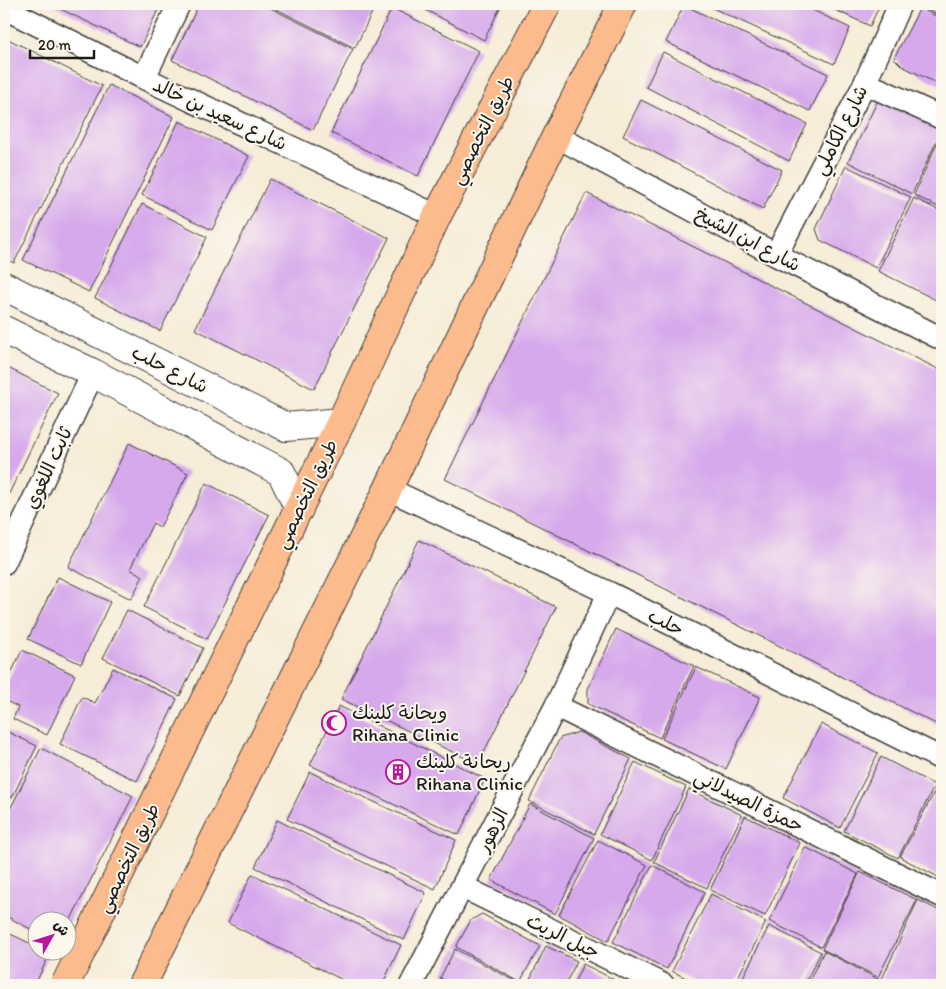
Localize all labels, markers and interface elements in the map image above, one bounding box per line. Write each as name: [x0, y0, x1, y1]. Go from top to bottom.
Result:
scale bar: [30, 28, 94, 60]
text: 20 m: [38, 36, 72, 54]
street label: طريق التخصصي: [445, 72, 524, 191]
street label: شارع سعيد بن خالد: [148, 73, 291, 157]
street label: شارع الكاملي: [808, 81, 877, 181]
street label: شارع ابن الشيخ: [691, 202, 804, 278]
street label: شارع حلب: [127, 340, 212, 400]
street label: ثابت اللغوي: [19, 423, 80, 514]
street label: طريق التخصصي: [270, 435, 347, 555]
street label: حلب: [644, 603, 688, 641]
place label: ويحانة كلينك Rihana Clinic: [352, 701, 459, 746]
mosque icon: ويحانة كلينك Rihana Clinic: [321, 710, 347, 736]
place label: ريحانة كلينك Rihana Clinic: [416, 750, 523, 795]
building icon: ريحانة كلينك Rihana Clinic: [385, 759, 411, 785]
street label: حمزة الصيدلاني: [688, 765, 807, 842]
street label: طريق التخصصي: [92, 799, 169, 919]
street label: الزهور: [471, 804, 513, 857]
street label: جبل الريث: [523, 908, 603, 964]
north arrow: [28, 912, 78, 962]
text: ش: [50, 917, 73, 939]

